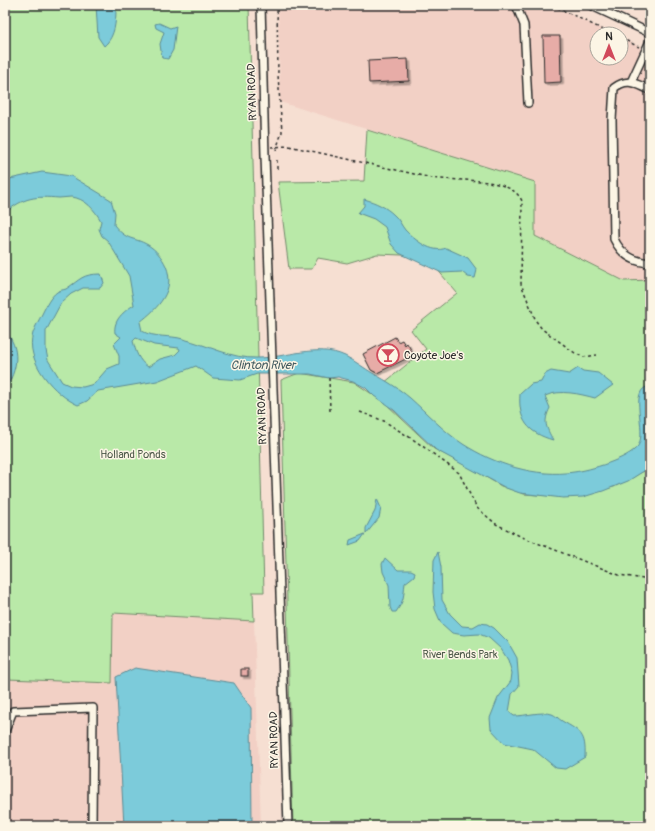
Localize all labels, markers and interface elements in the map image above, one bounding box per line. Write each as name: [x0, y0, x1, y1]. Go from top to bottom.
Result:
north arrow: [589, 26, 629, 66]
text: N: [605, 30, 613, 43]
street label: RYAN ROAD: [245, 63, 259, 121]
bar icon: Coyote Joe's: [375, 342, 401, 368]
place label: Coyote Joe's: [404, 349, 463, 362]
water label: Clinton River: [231, 358, 297, 373]
street label: RYAN ROAD: [255, 387, 269, 445]
park label: Holland Ponds: [100, 448, 166, 461]
park label: River Bends Park: [423, 648, 498, 661]
street label: RYAN ROAD: [267, 711, 281, 769]

